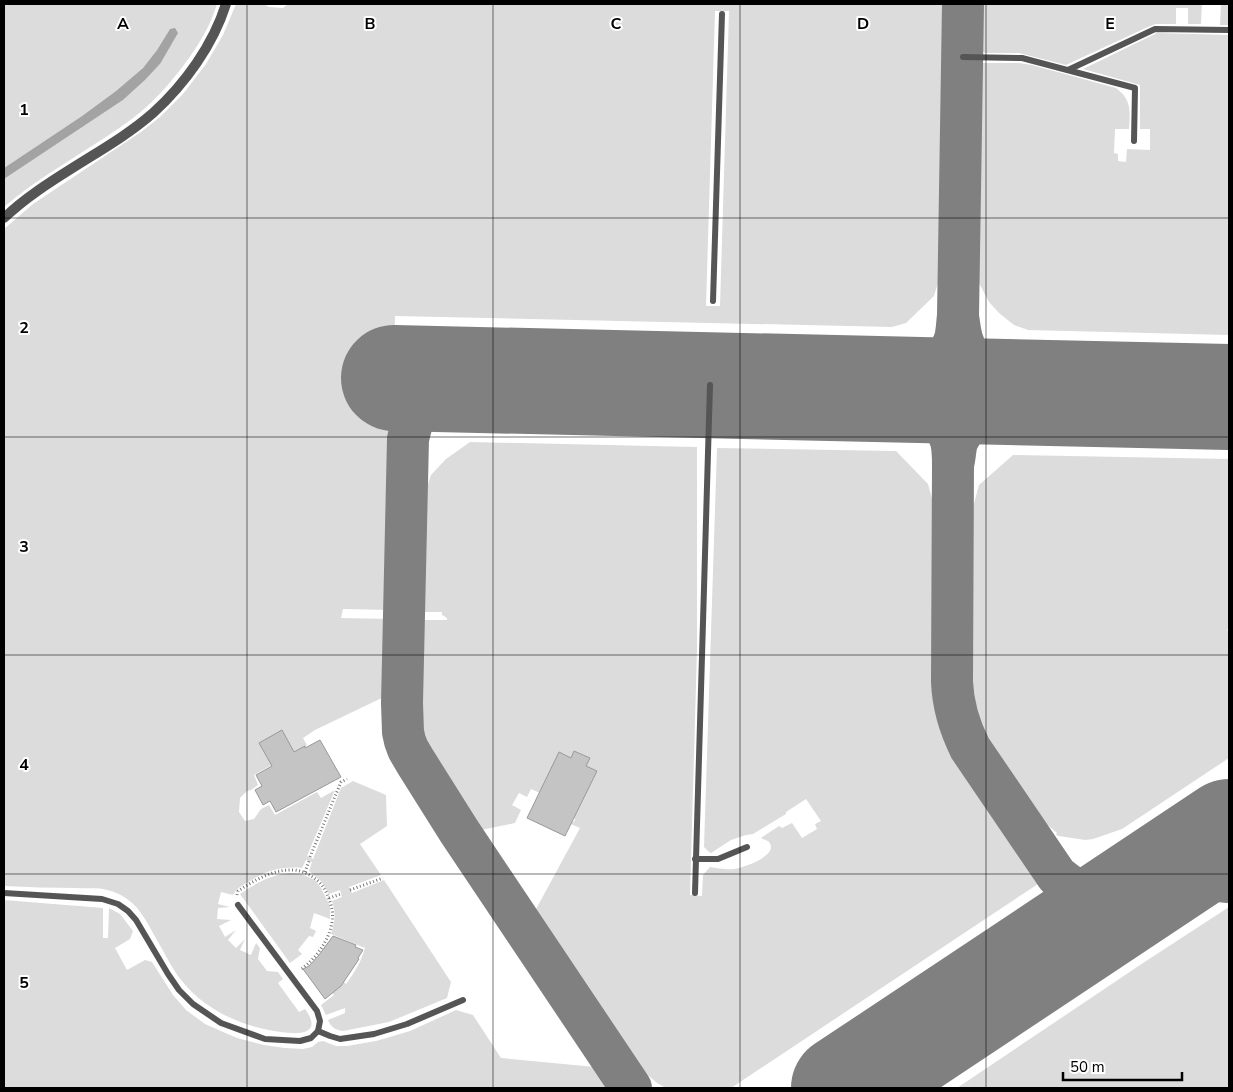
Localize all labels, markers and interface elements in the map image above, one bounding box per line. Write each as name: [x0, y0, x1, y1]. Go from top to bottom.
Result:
text: A: [117, 13, 129, 35]
text: B: [364, 13, 376, 35]
text: C: [611, 13, 622, 35]
text: D: [857, 13, 869, 35]
text: E: [1105, 13, 1115, 35]
text: 1: [19, 99, 29, 121]
text: 2: [19, 317, 29, 339]
text: 3: [19, 536, 29, 558]
text: 4: [19, 754, 29, 776]
text: 5: [19, 972, 29, 994]
scale bar: [1063, 1050, 1182, 1082]
text: 50 m: [1070, 1057, 1105, 1077]

